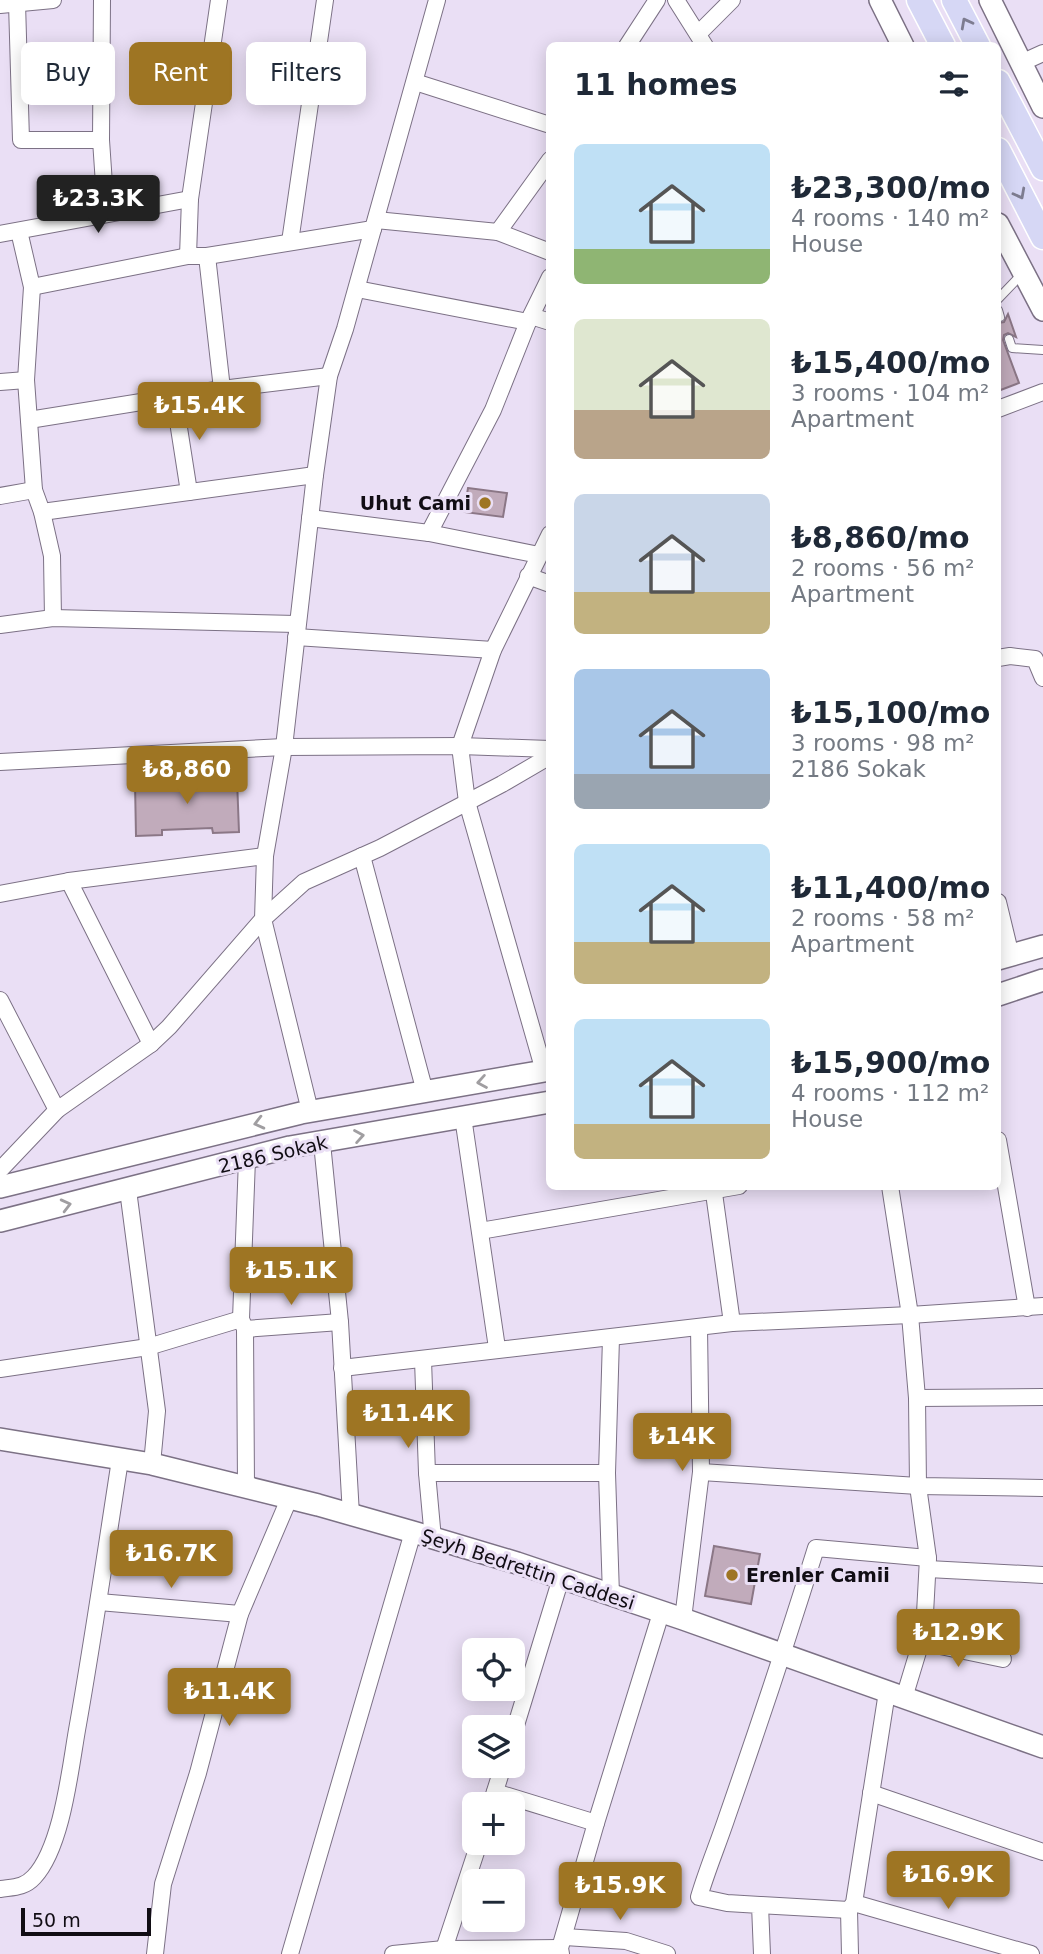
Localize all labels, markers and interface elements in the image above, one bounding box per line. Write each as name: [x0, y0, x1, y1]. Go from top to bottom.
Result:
one-way arrow: [961, 18, 974, 30]
chip: Buy: [21, 42, 115, 105]
chip: Rent: [129, 42, 232, 105]
chip: Filters: [246, 42, 366, 105]
icon: filters: [935, 65, 973, 103]
text: 11 homes: [574, 67, 738, 102]
text: ₺23,300/mo: [791, 170, 990, 205]
icon: home: [630, 172, 714, 256]
pin: ₺23.3K: [41, 176, 155, 235]
text: ₺23.3K: [53, 185, 143, 211]
one-way arrow: [1012, 187, 1026, 199]
text: 4 rooms · 140 m²: [791, 205, 989, 231]
text: House: [791, 231, 863, 257]
text: ₺15,400/mo: [791, 345, 990, 380]
icon: home: [630, 347, 714, 431]
text: 3 rooms · 104 m²: [791, 380, 989, 406]
pin: ₺15.4K: [142, 382, 256, 442]
text: ₺15.4K: [154, 392, 244, 418]
text: Apartment: [791, 406, 914, 432]
place label: Uhut Cami: [360, 492, 471, 514]
marker: Uhut Cami: [477, 495, 493, 511]
text: ₺8,860/mo: [791, 520, 970, 555]
icon: home: [630, 522, 714, 606]
text: 2 rooms · 56 m²: [791, 555, 975, 581]
text: Apartment: [791, 581, 914, 607]
text: ₺15,100/mo: [791, 695, 990, 730]
icon: home: [630, 697, 714, 781]
text: 3 rooms · 98 m²: [791, 730, 975, 756]
pin: ₺8,860: [130, 746, 244, 806]
text: ₺8,860: [143, 756, 231, 782]
text: 2186 Sokak: [791, 756, 926, 782]
text: ₺11,400/mo: [791, 870, 990, 905]
icon: home: [630, 872, 714, 956]
text: 2 rooms · 58 m²: [791, 905, 975, 931]
text: Apartment: [791, 931, 914, 957]
text: ₺15,900/mo: [791, 1045, 990, 1080]
icon: home: [630, 1047, 714, 1131]
one-way arrow: [476, 1074, 488, 1089]
text: 4 rooms · 112 m²: [791, 1080, 989, 1106]
text: House: [791, 1106, 863, 1132]
one-way arrow: [253, 1115, 265, 1129]
one-way arrow: [353, 1129, 365, 1144]
street label: 2186 Sokak: [216, 1131, 330, 1177]
one-way arrow: [60, 1199, 72, 1213]
pin: ₺15.1K: [234, 1248, 348, 1307]
text: ₺15.1K: [246, 1257, 336, 1283]
pin: ₺11.4K: [351, 1390, 465, 1450]
text: ₺11.4K: [363, 1400, 453, 1426]
pin: ₺14K: [641, 1414, 723, 1473]
text: ₺14K: [649, 1423, 715, 1449]
street label: Şeyh Bedrettin Caddesi: [419, 1524, 637, 1614]
pin: ₺16.7K: [114, 1530, 228, 1590]
text: ₺16.7K: [126, 1540, 216, 1566]
place label: Erenler Camii: [746, 1564, 890, 1586]
marker: Erenler Camii: [724, 1567, 740, 1583]
pin: ₺12.9K: [901, 1610, 1015, 1669]
text: ₺12.9K: [913, 1619, 1003, 1645]
map controls: [462, 1638, 525, 1932]
button: locate: [462, 1638, 525, 1701]
pin: ₺11.4K: [172, 1668, 286, 1728]
text: ₺11.4K: [184, 1678, 274, 1704]
button: layers: [462, 1715, 525, 1778]
button: +: [462, 1792, 525, 1855]
pin: ₺16.9K: [891, 1852, 1005, 1911]
text: ₺16.9K: [903, 1861, 993, 1887]
pin: ₺15.9K: [563, 1862, 677, 1922]
button: −: [462, 1869, 525, 1932]
text: ₺15.9K: [575, 1872, 665, 1898]
scale bar: [21, 1905, 150, 1937]
text: 50 m: [32, 1909, 81, 1931]

